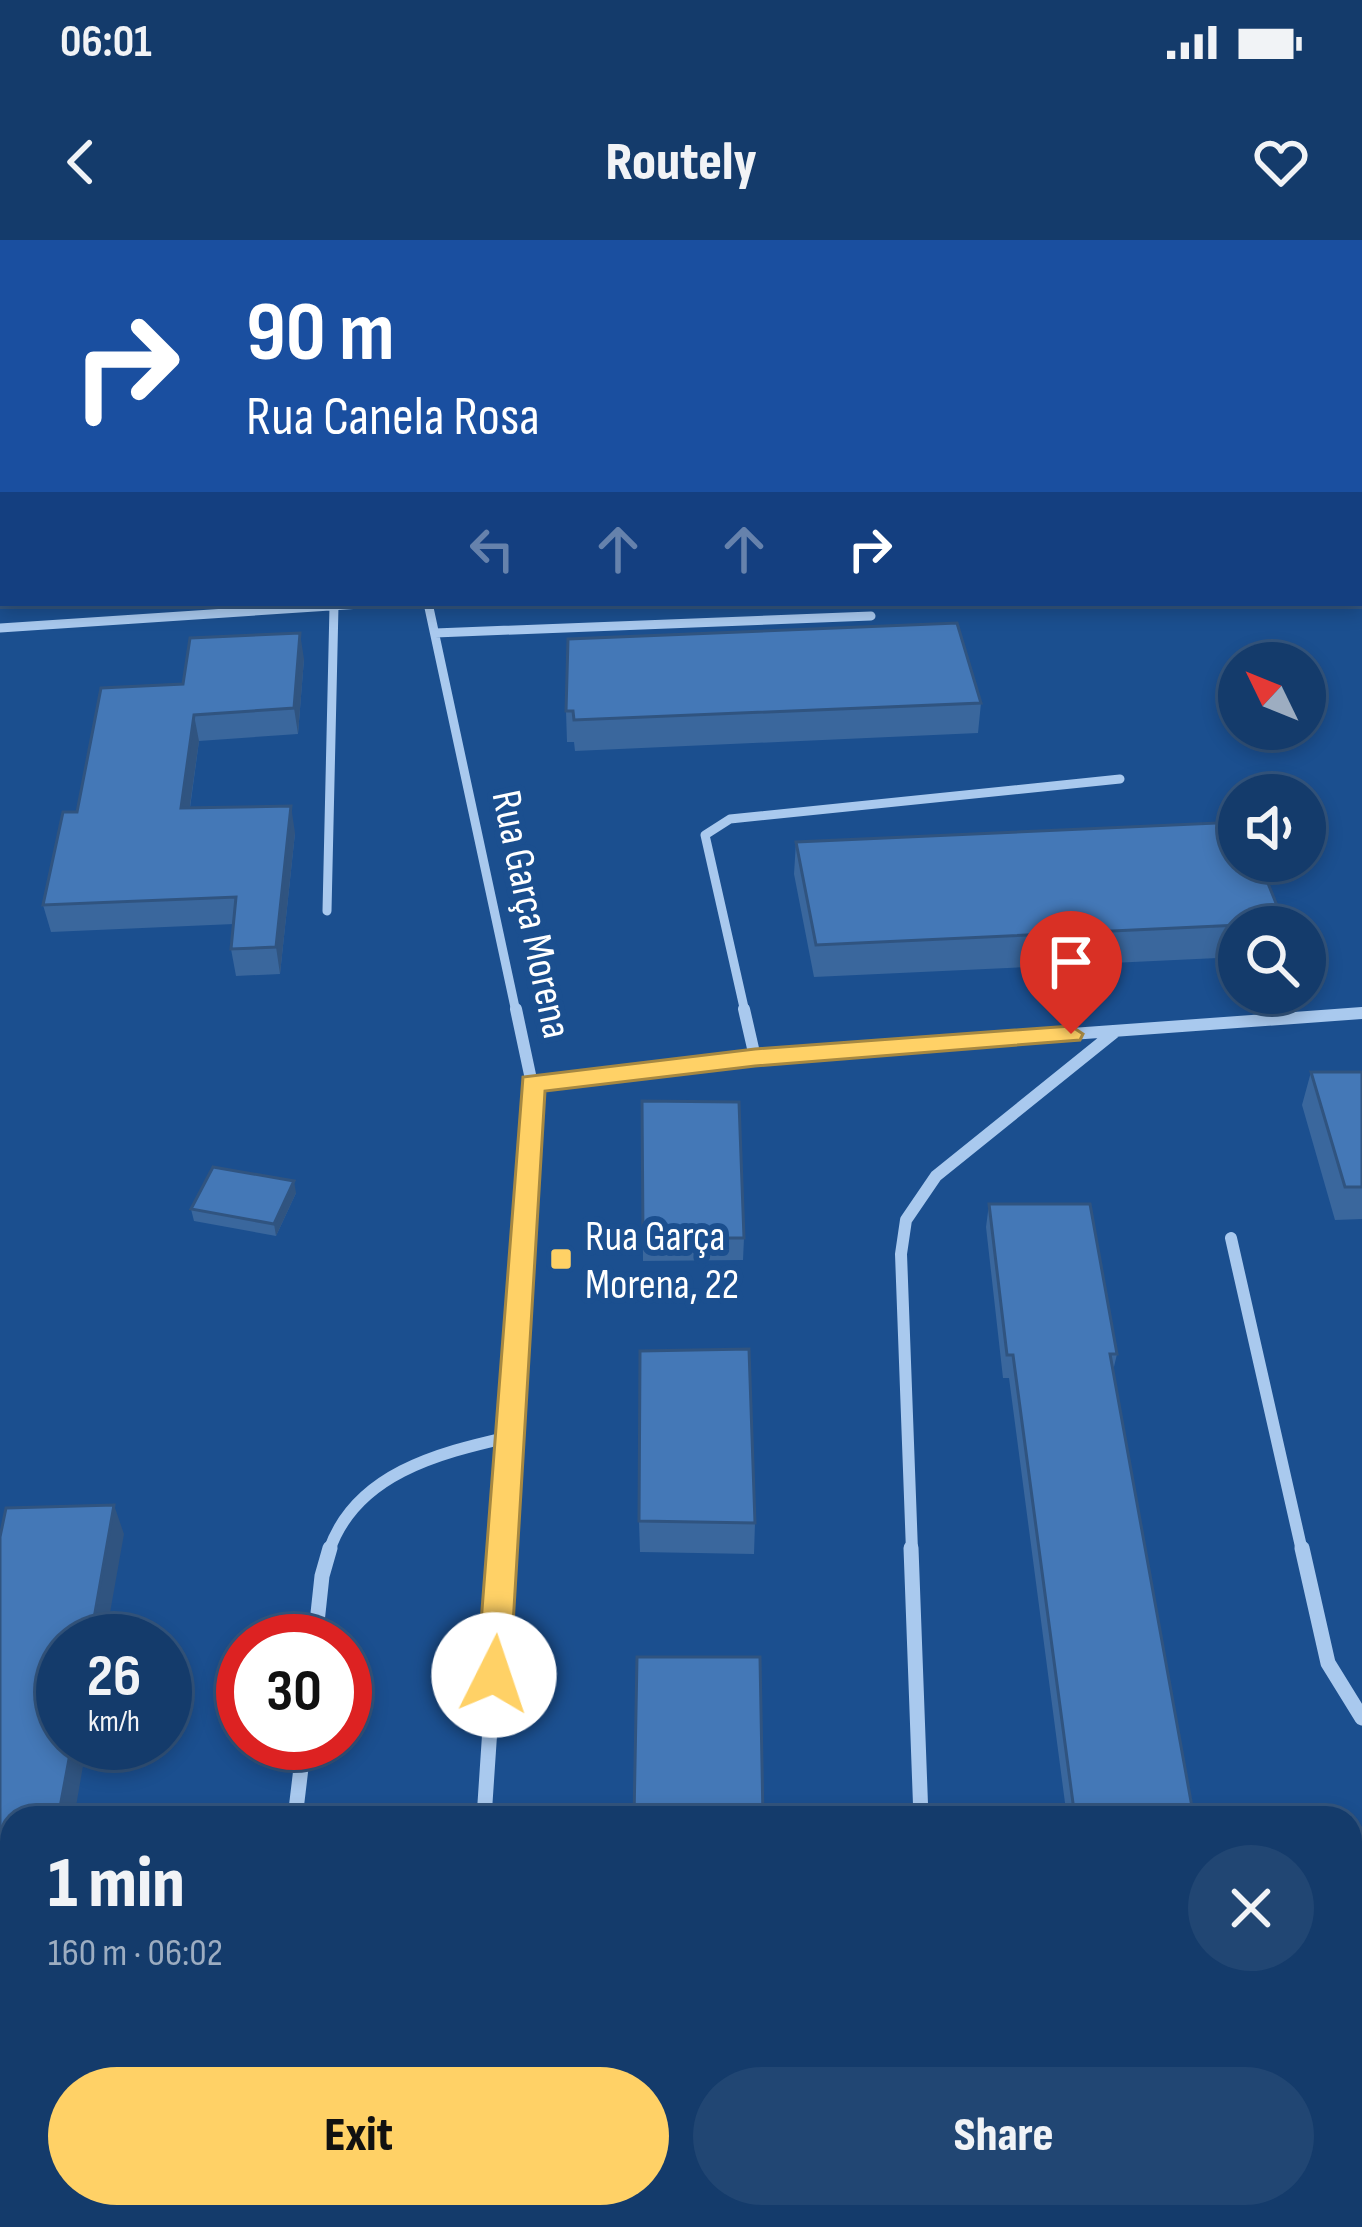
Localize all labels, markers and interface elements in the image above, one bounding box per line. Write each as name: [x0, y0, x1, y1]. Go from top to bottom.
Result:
text: 06:01: [60, 15, 152, 70]
icon: back: [48, 129, 114, 195]
icon: heart: [1248, 129, 1314, 195]
text: Routely: [605, 130, 757, 195]
text: 90 m: [246, 283, 395, 384]
icon: right: [48, 288, 204, 444]
text: Rua Canela Rosa: [246, 385, 540, 450]
icon: left: [459, 516, 525, 582]
icon: ahead: [585, 516, 651, 582]
icon: ahead: [711, 516, 777, 582]
icon: right: [837, 516, 903, 582]
north arrow: [1218, 642, 1326, 750]
map controls: [1218, 642, 1326, 1014]
button: sound: [1218, 774, 1326, 882]
street label: Rua Garça Morena: [479, 786, 582, 1043]
button: search: [1218, 906, 1326, 1014]
pin: [1020, 911, 1122, 1034]
icon: arrive: [1038, 929, 1104, 995]
place label: Rua Garça Morena, 22: [585, 1212, 739, 1311]
marker: Rua Garça Morena, 22: [548, 1246, 574, 1272]
position arrow: [431, 1612, 557, 1738]
speed limit sign: 30: [216, 1614, 372, 1770]
text: 26: [87, 1641, 141, 1713]
text: km/h: [88, 1704, 140, 1740]
text: 1 min: [48, 1841, 185, 1928]
button: close: [1188, 1845, 1314, 1971]
text: 160 m · 06:02: [48, 1930, 223, 1977]
button: Exit: [48, 2067, 669, 2205]
button: Share: [693, 2067, 1314, 2205]

